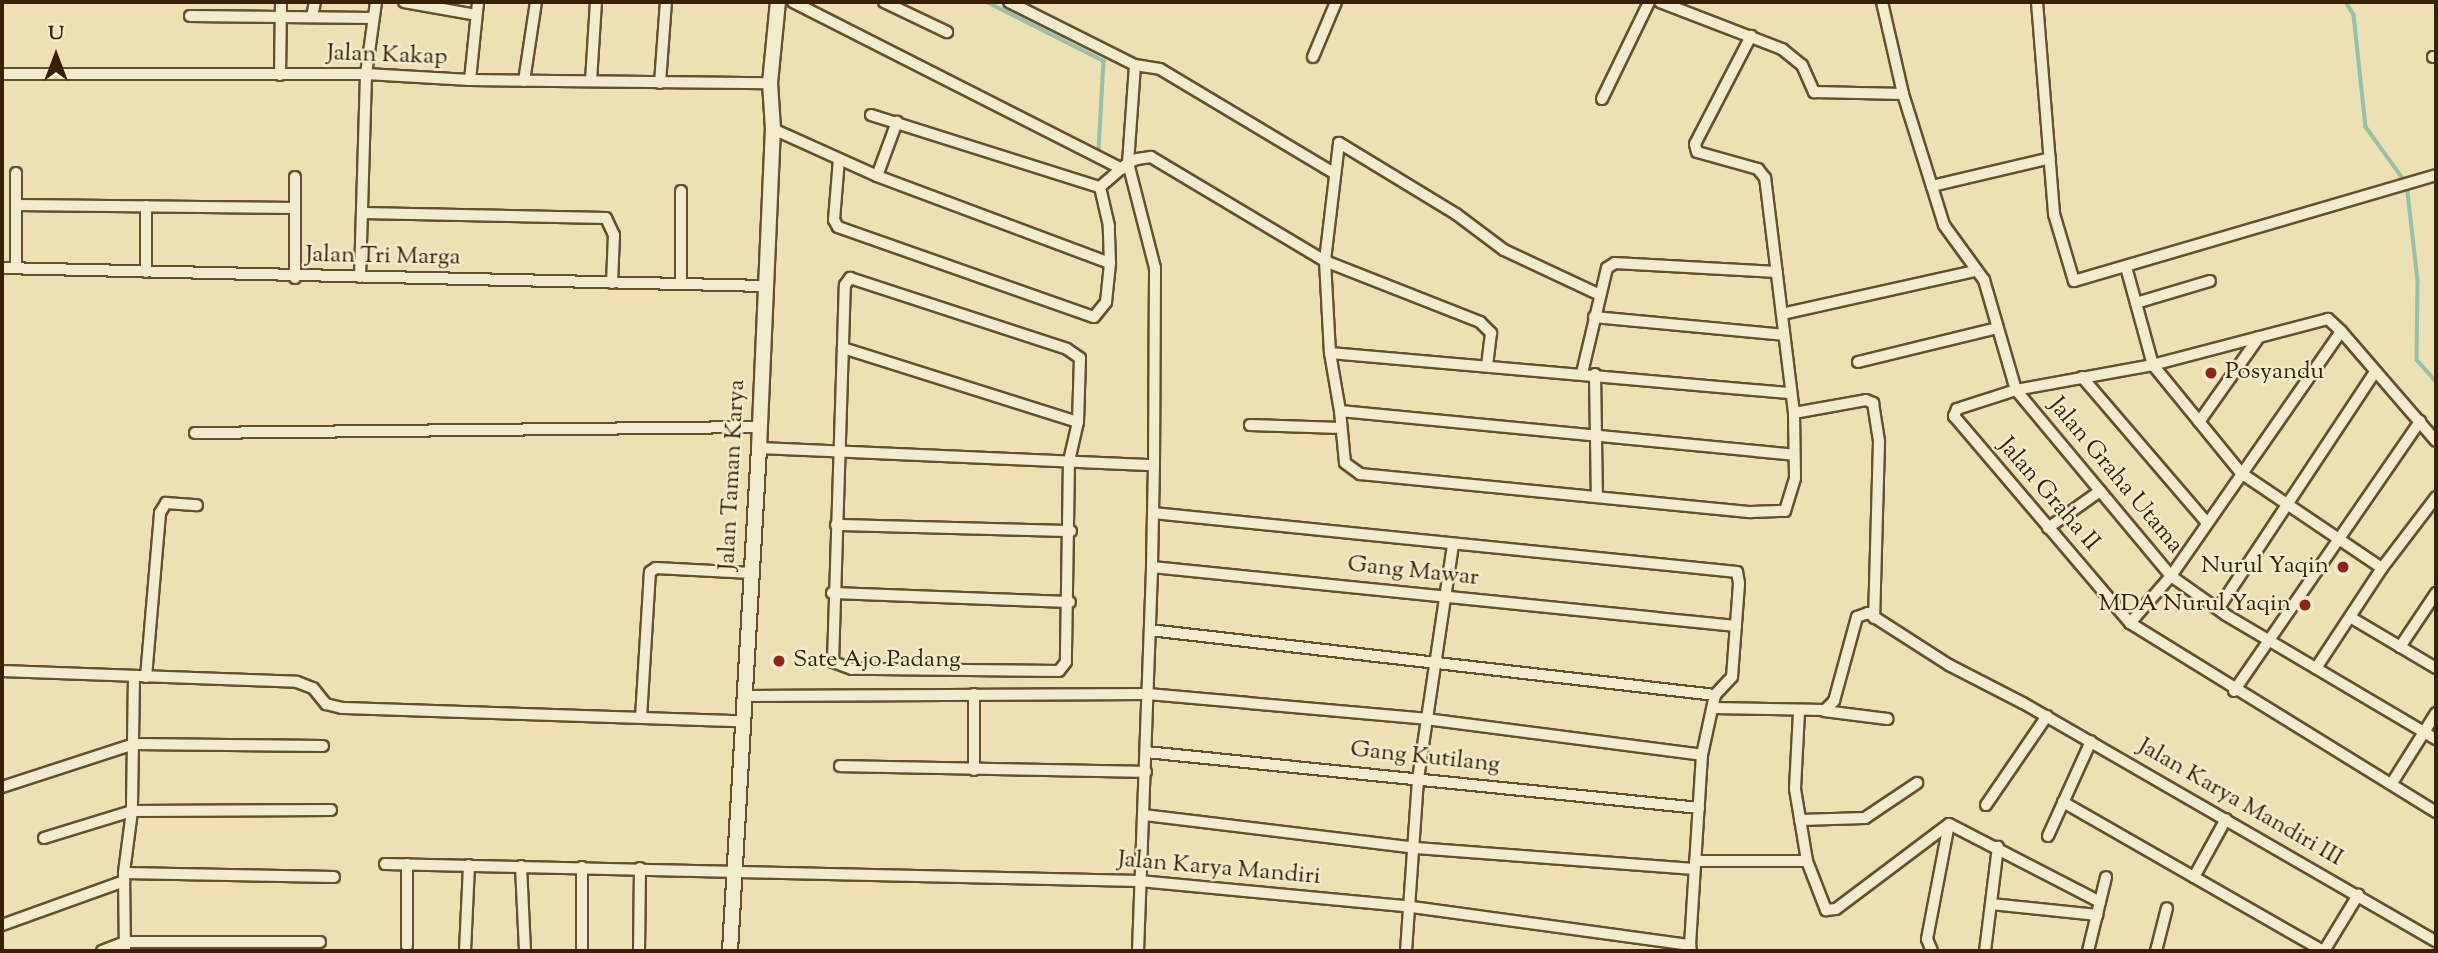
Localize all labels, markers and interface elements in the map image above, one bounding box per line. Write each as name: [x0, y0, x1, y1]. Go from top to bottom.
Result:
north arrow: [21, 21, 91, 91]
text: U: [48, 21, 64, 48]
street label: Jalan Kakap: [326, 40, 448, 72]
street label: Jalan Tri Marga: [305, 241, 461, 273]
place label: Posyandu: [2225, 359, 2324, 387]
marker: Posyandu: [2203, 365, 2219, 381]
street label: Jalan Taman Karya: [714, 379, 752, 571]
street label: Jalan Graha Utama: [2041, 392, 2189, 560]
street label: Jalan Graha II: [1991, 432, 2105, 558]
street label: Gang Mawar: [1346, 551, 1480, 593]
place label: Nurul Yaqin: [2201, 553, 2329, 581]
marker: Nurul Yaqin: [2335, 559, 2351, 575]
place label: MDA Nurul Yaqin: [2098, 591, 2291, 619]
marker: MDA Nurul Yaqin: [2297, 597, 2313, 613]
place label: Sate Ajo Padang: [793, 647, 961, 675]
marker: Sate Ajo Padang: [771, 653, 787, 669]
street label: Jalan Karya Mandiri III: [2132, 732, 2348, 874]
street label: Gang Kutilang: [1349, 736, 1501, 780]
street label: Jalan Karya Mandiri: [1116, 846, 1322, 892]

